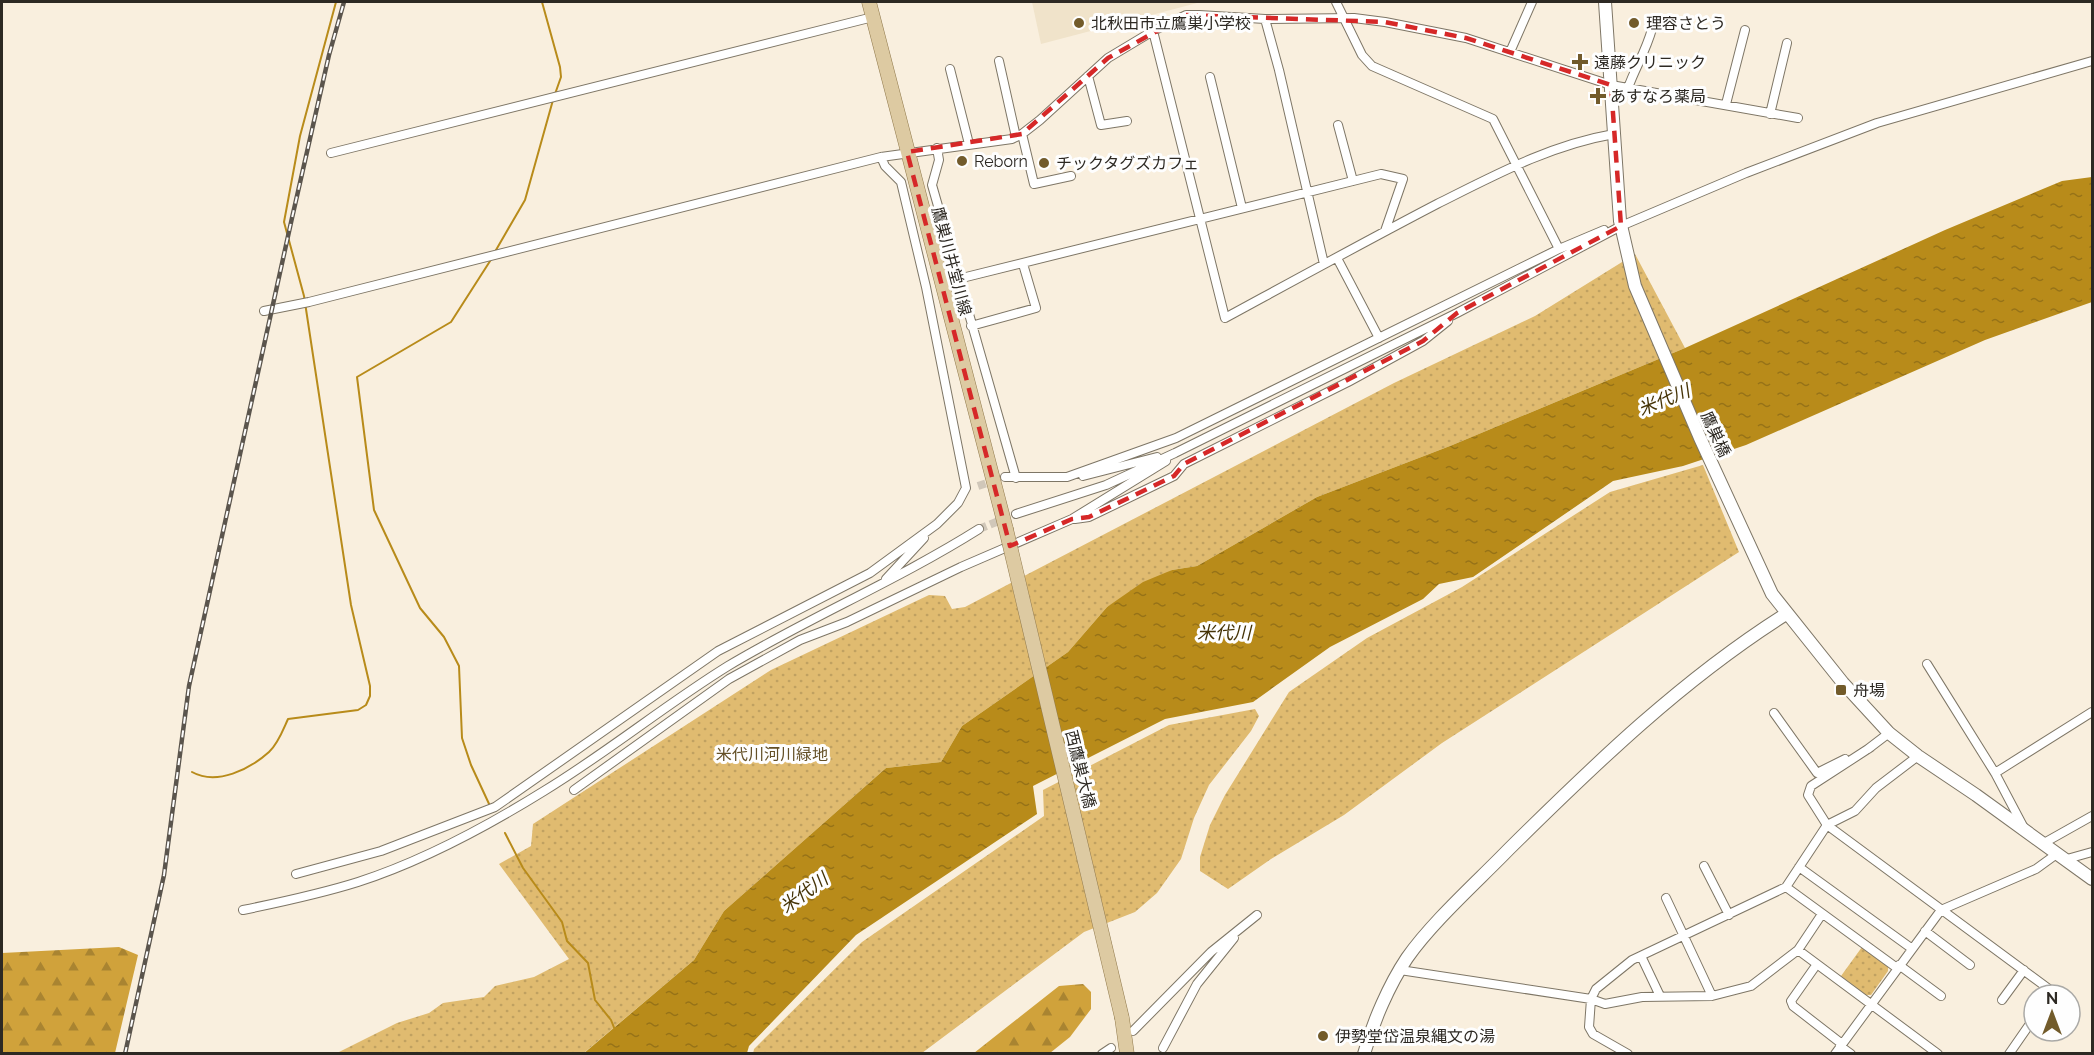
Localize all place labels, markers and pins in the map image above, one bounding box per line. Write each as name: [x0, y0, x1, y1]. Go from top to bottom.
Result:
place label: 北秋田市立鷹巣小学校: [1091, 14, 1251, 33]
place label: 理容さとう: [1646, 14, 1726, 33]
marker: 北秋田市立鷹巣小学校: [1072, 16, 1086, 30]
marker: 理容さとう: [1627, 16, 1641, 30]
marker: 遠藤クリニック: [1571, 53, 1589, 71]
place label: 遠藤クリニック: [1594, 53, 1706, 72]
place label: あすなろ薬局: [1610, 87, 1706, 106]
marker: あすなろ薬局: [1591, 89, 1605, 103]
place label: Reborn: [974, 152, 1028, 171]
marker: Reborn: [955, 154, 969, 168]
place label: チックタグズカフェ: [1056, 154, 1199, 173]
marker: チックタグズカフェ: [1037, 156, 1051, 170]
place label: 舟場: [1853, 681, 1885, 700]
marker: 舟場: [1834, 683, 1848, 697]
place label: 伊勢堂岱温泉縄文の湯: [1335, 1027, 1495, 1046]
marker: 伊勢堂岱温泉縄文の湯: [1316, 1029, 1330, 1043]

